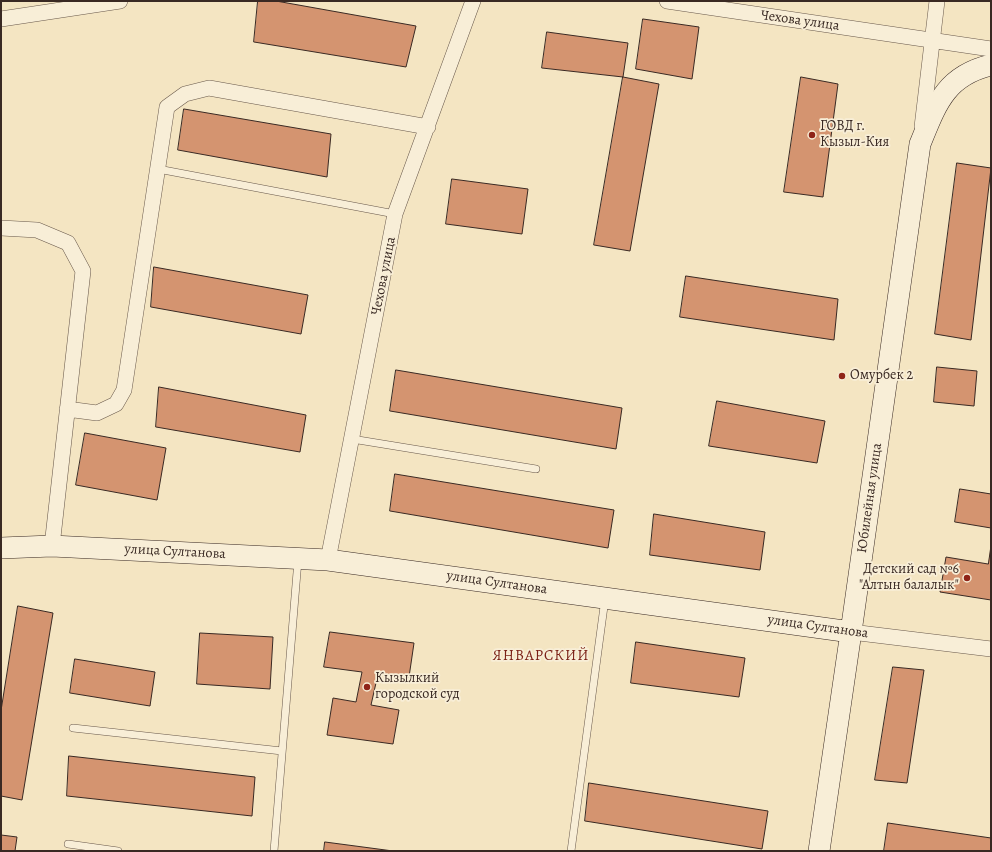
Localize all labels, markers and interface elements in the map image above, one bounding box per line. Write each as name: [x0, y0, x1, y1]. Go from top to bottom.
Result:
street label: Чехова улица: [759, 7, 841, 35]
place label: ГОВД г. Кызыл-Кия: [820, 119, 889, 152]
marker: ГОВД г. Кызыл-Кия: [807, 130, 817, 140]
street label: Чехова улица: [368, 235, 400, 317]
place label: Омурбек 2: [850, 368, 913, 384]
marker: Омурбек 2: [837, 371, 847, 381]
street label: Юбилейная улица: [854, 442, 886, 554]
street label: улица Султанова: [124, 541, 226, 563]
place label: Детский сад №6 "Алтын балалык": [859, 562, 959, 594]
street label: улица Султанова: [446, 568, 548, 598]
marker: Детский сад №6 "Алтын балалык": [962, 573, 972, 583]
street label: улица Султанова: [767, 612, 869, 642]
district label: ЯНВАРСКИЙ: [492, 647, 590, 665]
place label: Кызылкий городской суд: [375, 671, 460, 704]
marker: Кызылкий городской суд: [362, 682, 372, 692]

